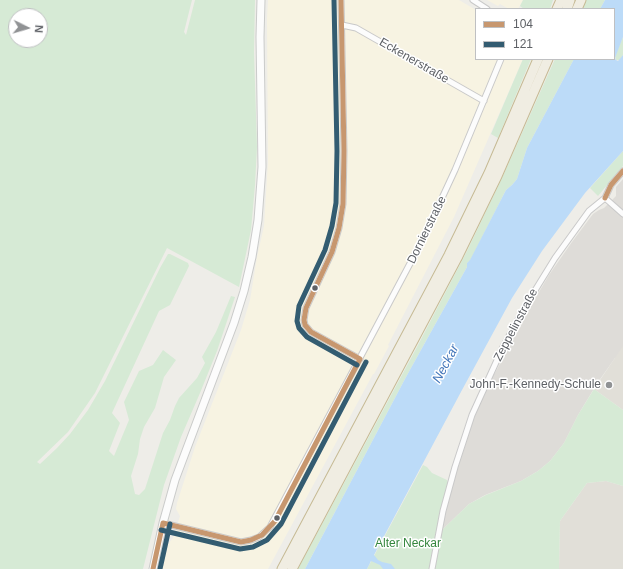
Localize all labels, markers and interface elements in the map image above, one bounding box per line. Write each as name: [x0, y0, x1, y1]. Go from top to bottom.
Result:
north arrow: [8, 8, 48, 48]
legend: [475, 8, 615, 60]
text: 104: [513, 17, 533, 31]
text: N: [33, 24, 45, 33]
street label: Eckenerstraße: [377, 35, 451, 87]
text: 121: [513, 37, 533, 51]
street label: Dornierstraße: [404, 194, 450, 266]
unlabelled marker: [310, 283, 320, 293]
street label: Zeppelinstraße: [491, 286, 541, 364]
water label: Neckar: [429, 342, 463, 386]
place label: John-F.-Kennedy-Schule: [470, 378, 601, 392]
marker: John-F.-Kennedy-Schule: [604, 380, 614, 390]
unlabelled marker: [272, 513, 282, 523]
park label: Alter Neckar: [375, 537, 441, 551]

